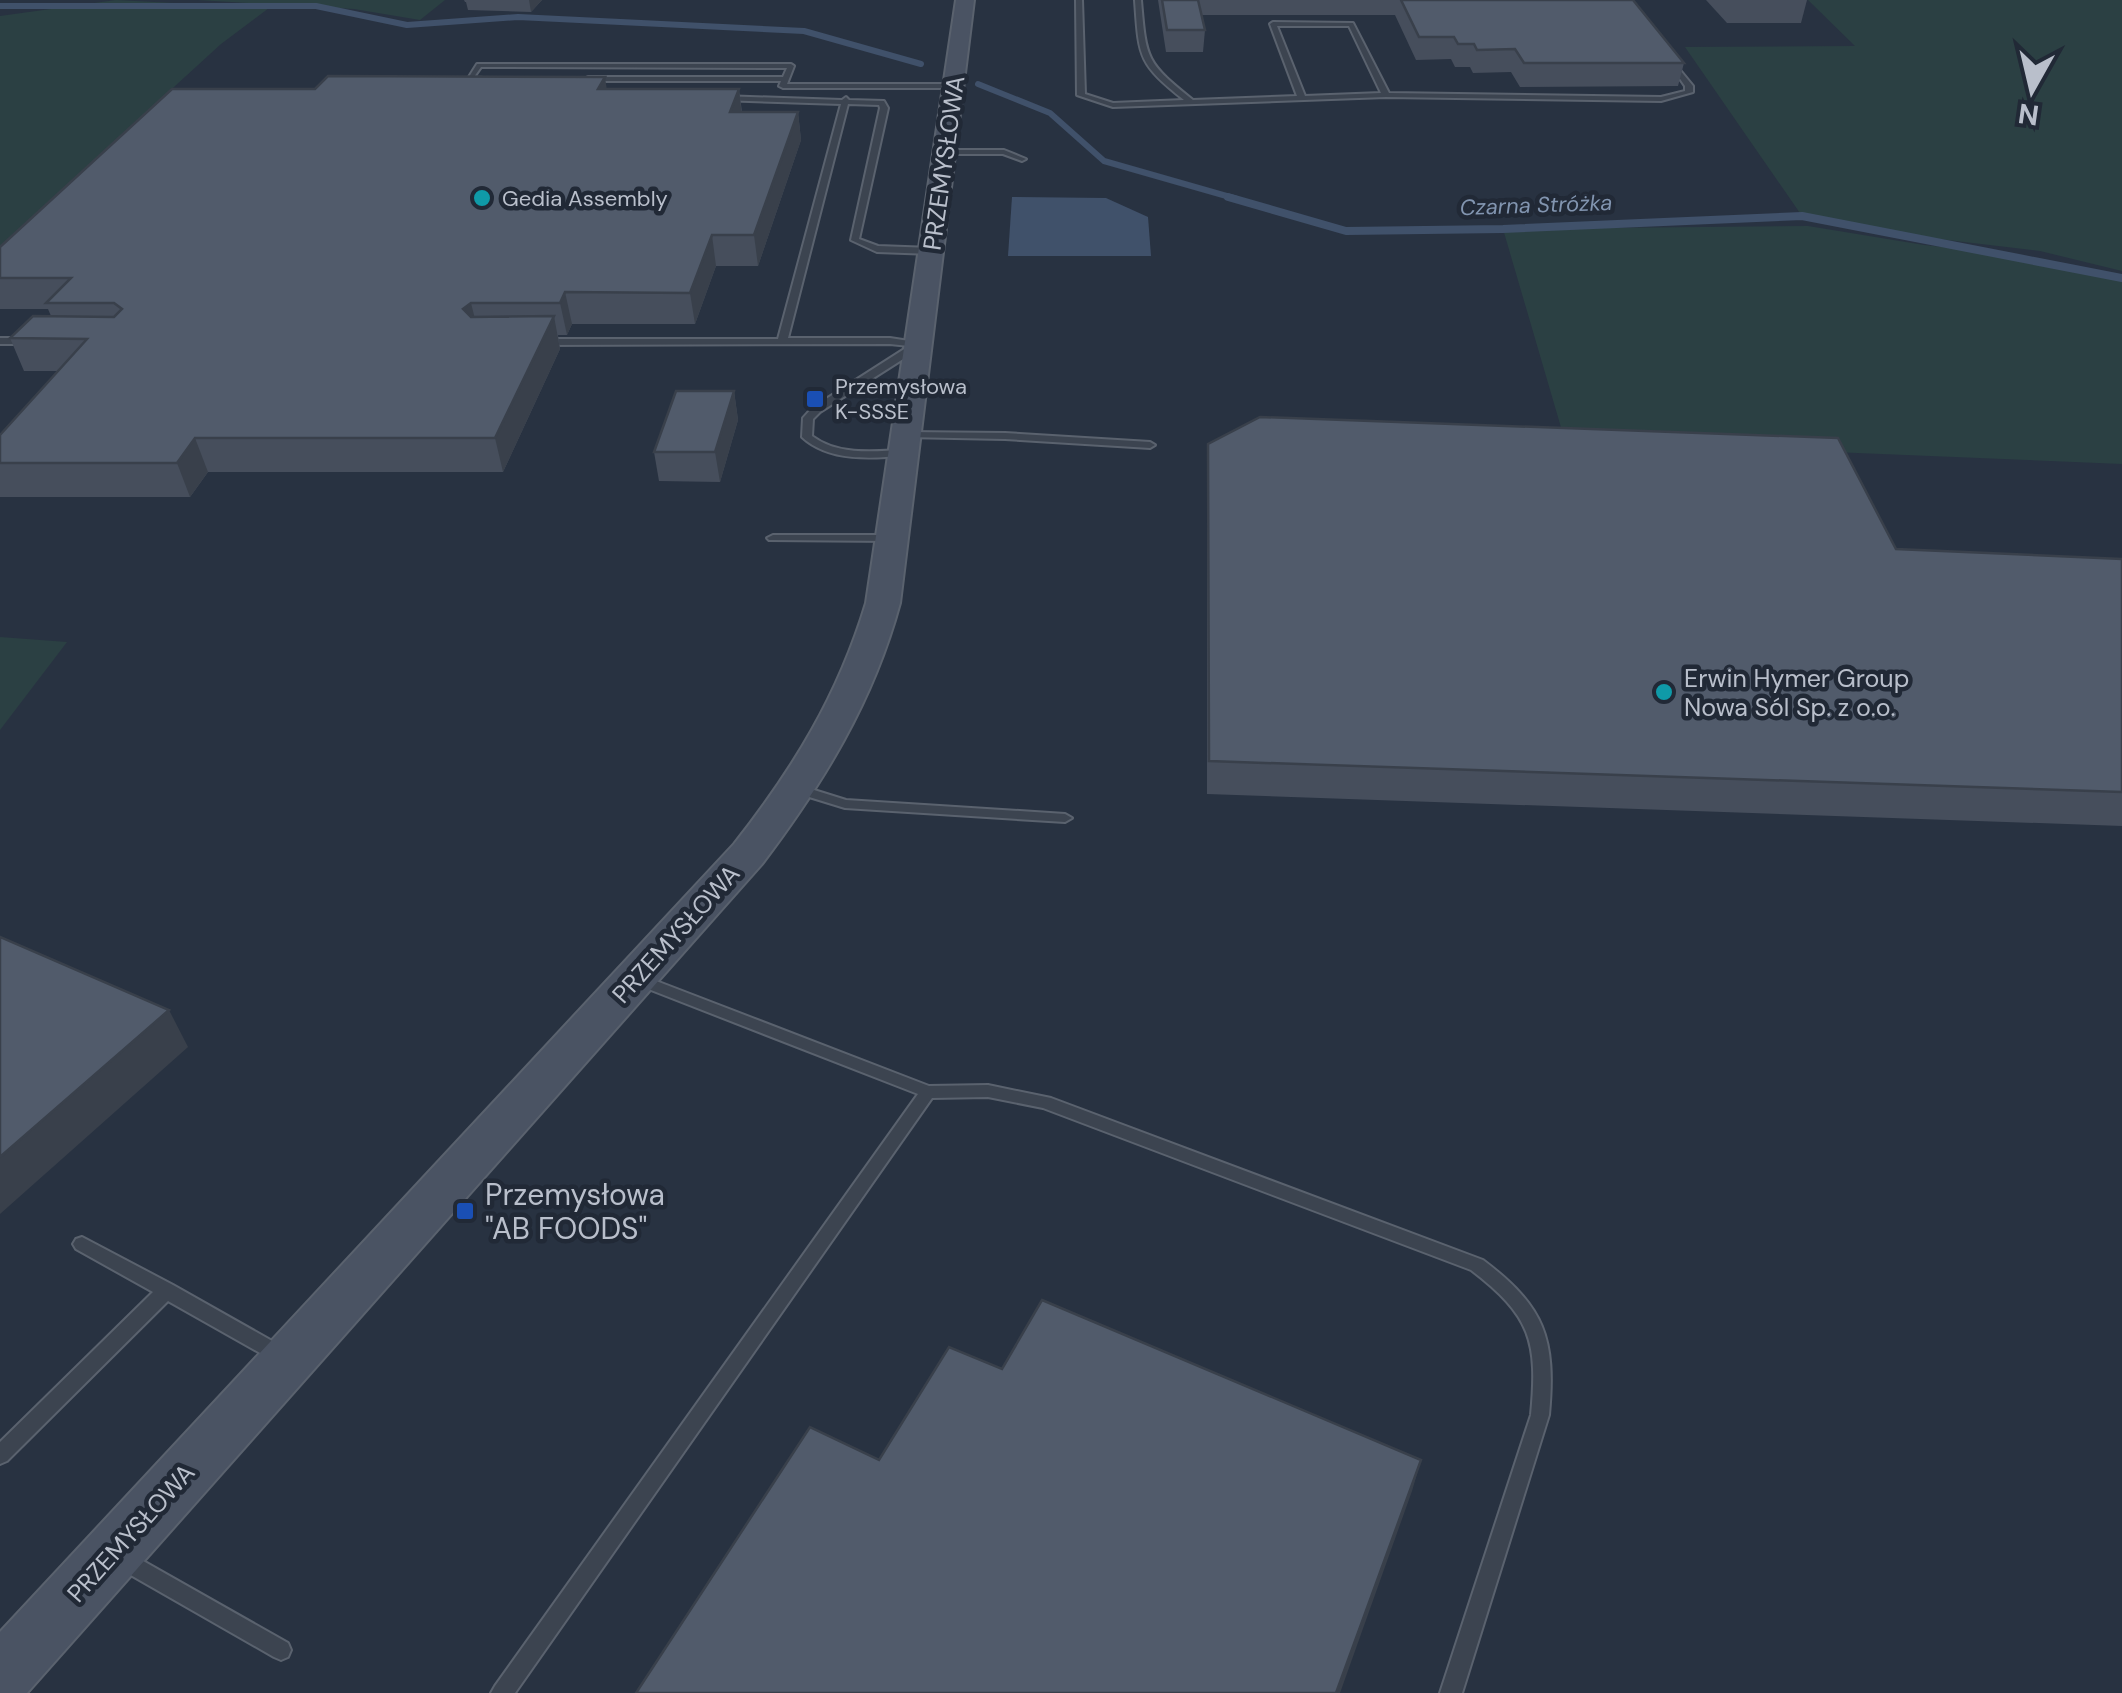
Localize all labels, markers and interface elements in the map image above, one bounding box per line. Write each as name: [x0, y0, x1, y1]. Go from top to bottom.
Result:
north arrow: [1982, 40, 2082, 140]
street label: PRZEMYSŁOWA: [915, 74, 973, 252]
text: N: [2016, 95, 2041, 134]
place label: Gedia Assembly: [502, 184, 668, 213]
marker: Gedia Assembly: [471, 187, 493, 209]
water label: Czarna Stróżka: [1459, 188, 1613, 222]
place label: Przemysłowa K-SSSE: [835, 372, 967, 426]
marker: Przemysłowa K-SSSE: [804, 388, 826, 410]
place label: Erwin Hymer Group Nowa Sól Sp. z o.o.: [1684, 662, 1909, 724]
marker: Erwin Hymer Group Nowa Sól Sp. z o.o.: [1653, 681, 1675, 703]
street label: PRZEMYSŁOWA: [605, 858, 747, 1010]
place label: Przemysłowa "AB FOODS": [485, 1175, 665, 1248]
marker: Przemysłowa "AB FOODS": [454, 1200, 476, 1222]
street label: PRZEMYSŁOWA: [60, 1457, 202, 1609]

